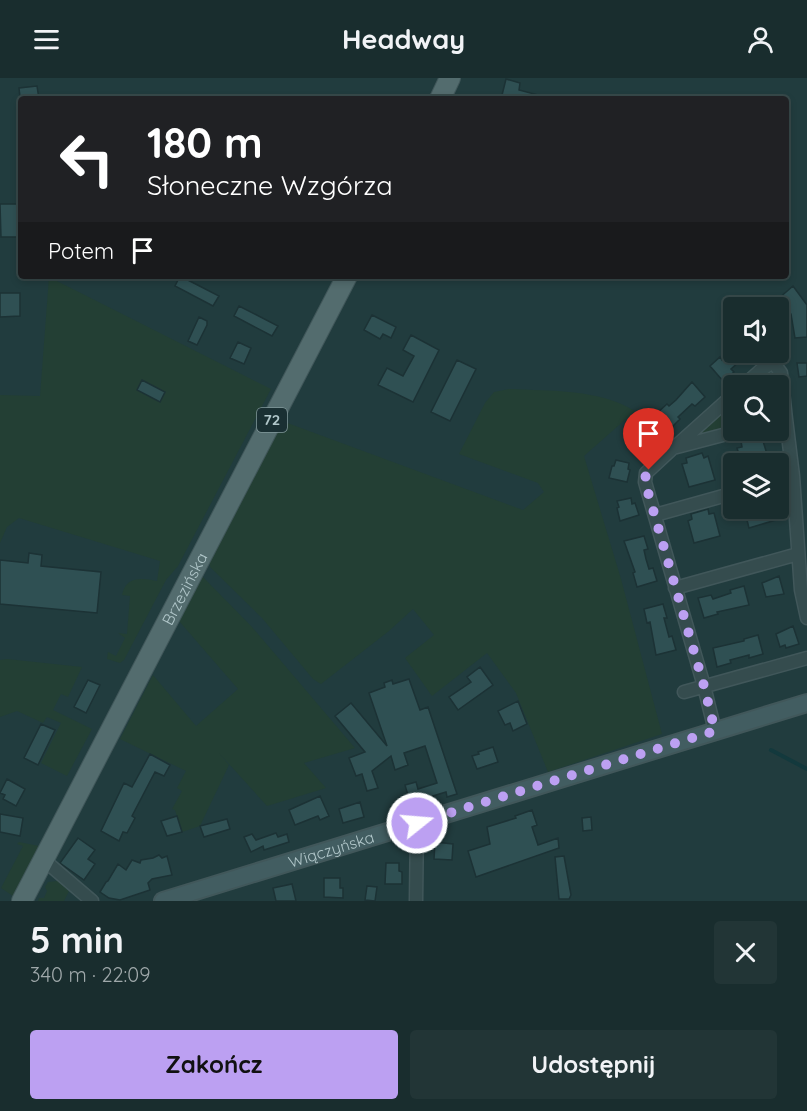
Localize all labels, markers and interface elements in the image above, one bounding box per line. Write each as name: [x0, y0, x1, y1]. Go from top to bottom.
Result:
text: Headway: [342, 22, 465, 56]
icon: menu: [30, 23, 63, 56]
icon: person: [744, 23, 777, 56]
text: 180 m: [147, 116, 263, 169]
icon: left: [48, 120, 126, 198]
text: Słoneczne Wzgórza: [147, 168, 393, 202]
icon: arrive: [126, 234, 159, 267]
text: Potem: [48, 237, 114, 265]
map controls: [723, 297, 789, 519]
button: sound: [723, 297, 789, 363]
button: search: [723, 375, 789, 441]
road number: 72: [257, 408, 287, 432]
pin: [623, 408, 674, 470]
icon: arrive: [632, 417, 665, 450]
button: layers: [723, 453, 789, 519]
street label: Brzezińska: [157, 549, 212, 628]
position arrow: [385, 791, 449, 855]
street label: Wiączyńska: [286, 827, 377, 872]
text: 5 min: [30, 917, 124, 962]
button: close: [714, 921, 777, 984]
text: 340 m · 22:09: [30, 962, 150, 987]
button: Zakończ: [30, 1030, 398, 1099]
button: Udostępnij: [410, 1030, 777, 1099]

